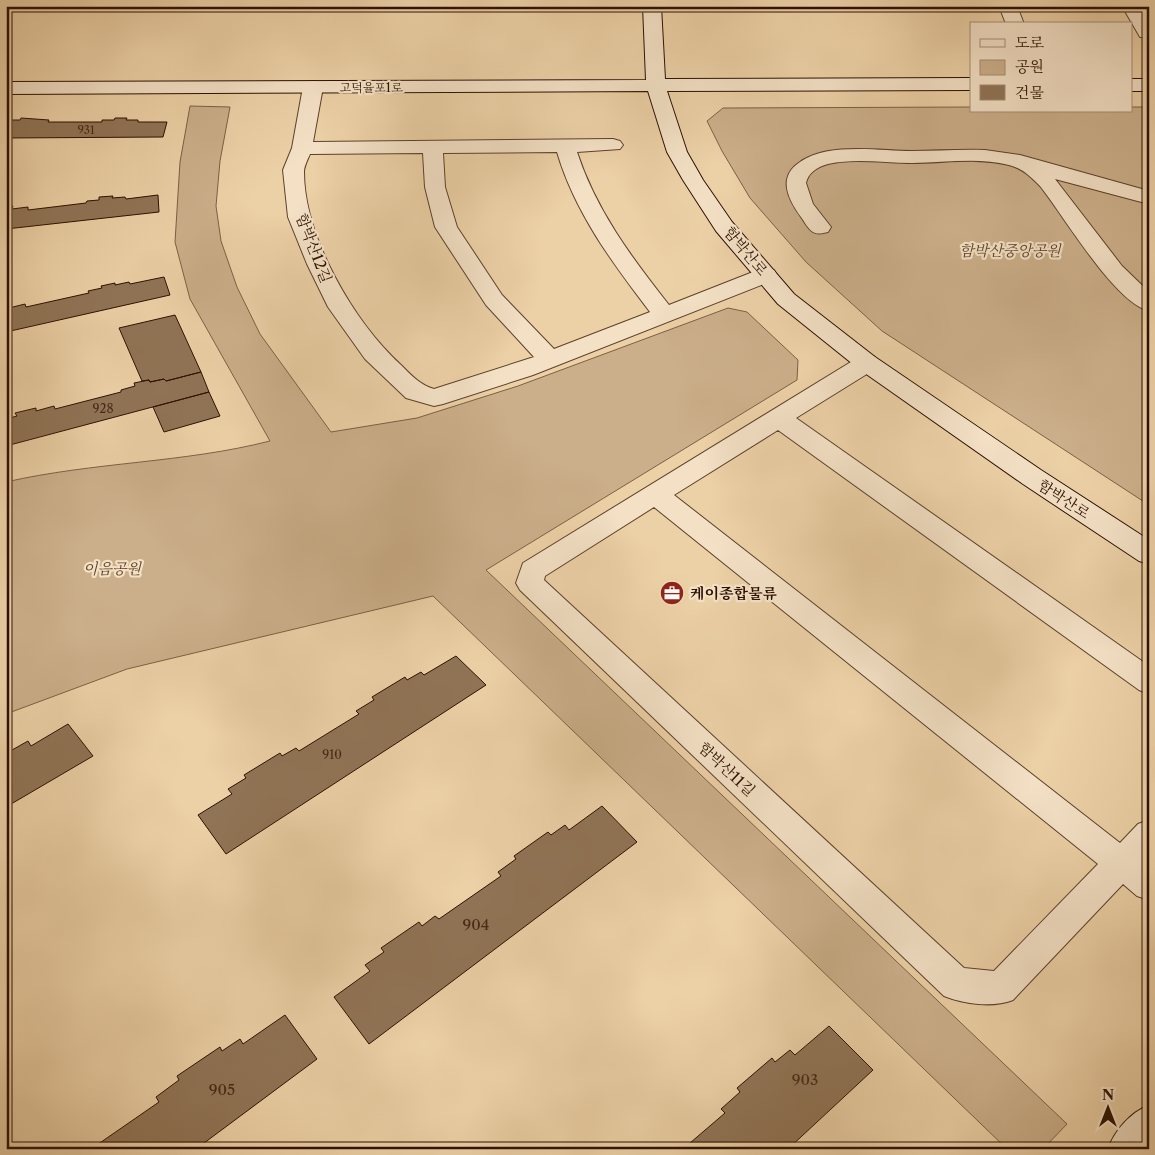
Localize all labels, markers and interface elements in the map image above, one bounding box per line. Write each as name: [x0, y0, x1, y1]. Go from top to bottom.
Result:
legend: [970, 22, 1132, 112]
text: 도로: [1015, 33, 1044, 52]
text: 공원: [1015, 57, 1044, 76]
street label: 고덕율포1로: [339, 80, 403, 95]
text: 건물: [1015, 83, 1044, 102]
house number: 931: [77, 123, 95, 137]
street label: 함박산12길: [292, 211, 336, 285]
street label: 함박산로: [720, 223, 772, 280]
park label: 함박산중앙공원: [959, 241, 1062, 260]
house number: 928: [92, 401, 114, 416]
street label: 함박산로: [1035, 475, 1094, 523]
park label: 이음공원: [83, 559, 142, 578]
office icon: 케이종합물류: [659, 580, 685, 606]
place label: 케이종합물류: [690, 584, 777, 603]
street label: 함박산11길: [695, 738, 759, 800]
house number: 910: [322, 747, 342, 762]
house number: 904: [463, 915, 489, 934]
house number: 903: [792, 1070, 818, 1089]
house number: 905: [209, 1080, 235, 1099]
north arrow: [1082, 1082, 1132, 1132]
text: N: [1102, 1086, 1114, 1104]

